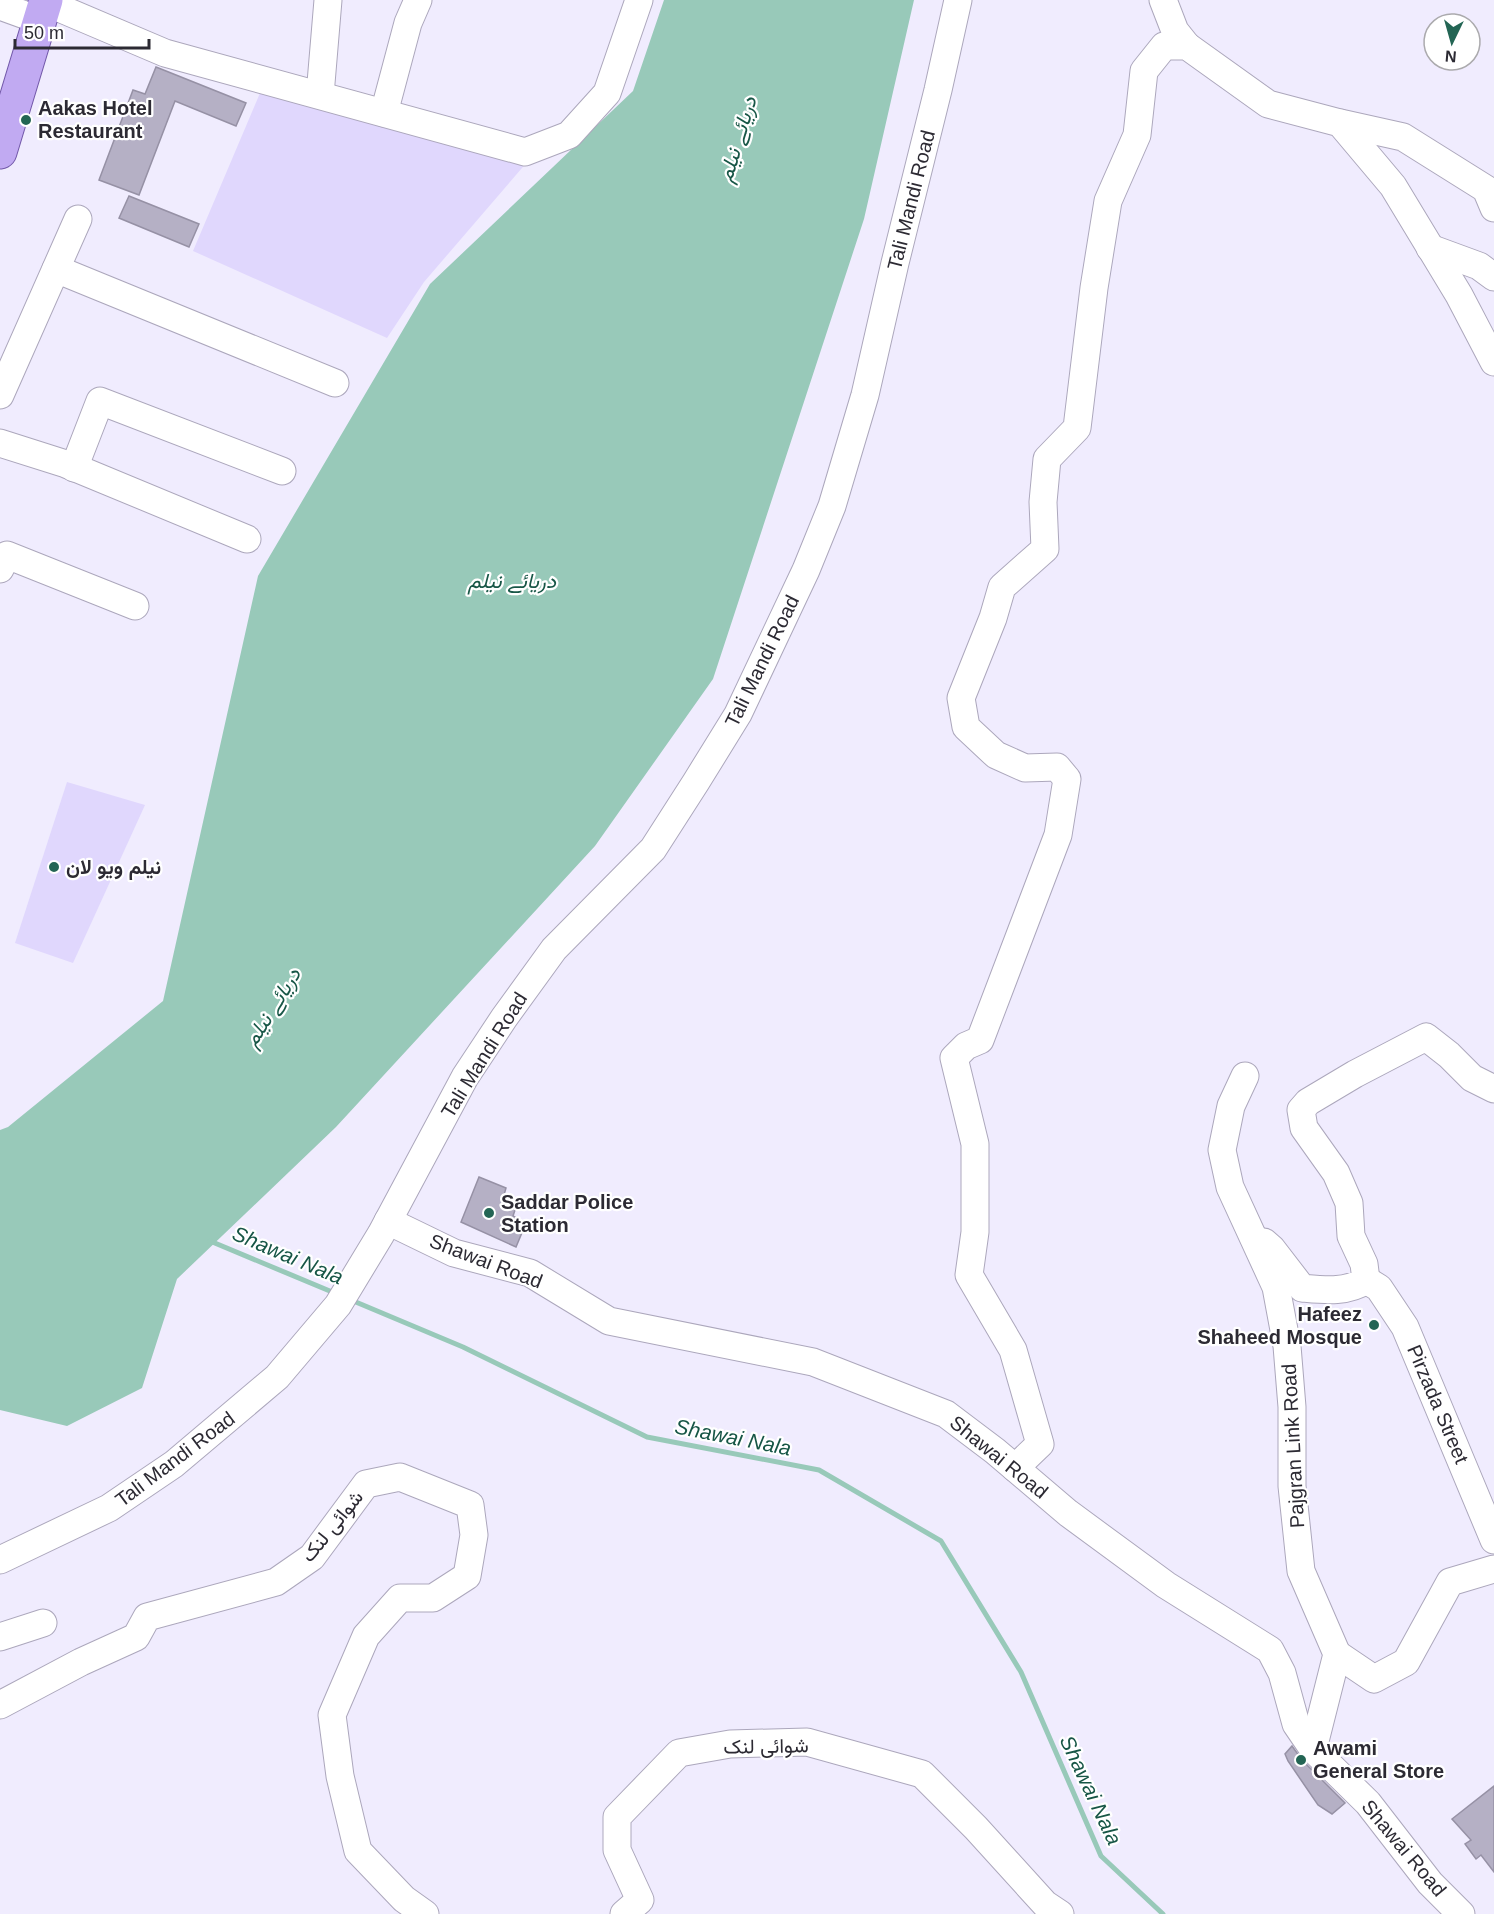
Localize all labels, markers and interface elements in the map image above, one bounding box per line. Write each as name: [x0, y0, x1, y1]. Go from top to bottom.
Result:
scale bar: [15, 12, 148, 50]
north arrow: [1422, 12, 1482, 72]
text: 50 m: [24, 23, 64, 43]
text: N: [1444, 47, 1457, 65]
water label: دریائے نیلم: [713, 93, 764, 186]
place label: Aakas Hotel Restaurant: [38, 97, 153, 142]
marker: Aakas Hotel Restaurant: [19, 113, 33, 127]
street label: Tali Mandi Road: [883, 128, 939, 272]
water label: دریائے نیلم: [467, 569, 557, 595]
street label: Tali Mandi Road: [721, 592, 803, 730]
place label: نیلم ویو لان: [66, 856, 161, 880]
marker: نیلم ویو لان: [47, 860, 61, 874]
water label: دریائے نیلم: [238, 963, 308, 1053]
street label: Tali Mandi Road: [437, 988, 531, 1122]
place label: Saddar Police Station: [501, 1191, 633, 1236]
marker: Saddar Police Station: [482, 1206, 496, 1220]
water label: Shawai Nala: [229, 1221, 347, 1289]
street label: Shawai Road: [427, 1229, 545, 1293]
place label: Hafeez Shaheed Mosque: [1198, 1303, 1362, 1348]
marker: Hafeez Shaheed Mosque: [1367, 1318, 1381, 1332]
street label: Pirzada Street: [1403, 1341, 1473, 1467]
street label: Pajgran Link Road: [1278, 1363, 1308, 1529]
street label: Tali Mandi Road: [111, 1407, 239, 1511]
street label: Shawai Road: [946, 1411, 1052, 1503]
water label: Shawai Nala: [673, 1414, 793, 1460]
street label: شوائی لنک: [297, 1486, 369, 1567]
water label: Shawai Nala: [1056, 1732, 1126, 1848]
street label: شوائی لنک: [723, 1734, 809, 1760]
place label: Awami General Store: [1313, 1737, 1444, 1782]
marker: Awami General Store: [1294, 1753, 1308, 1767]
street label: Shawai Road: [1357, 1795, 1451, 1901]

